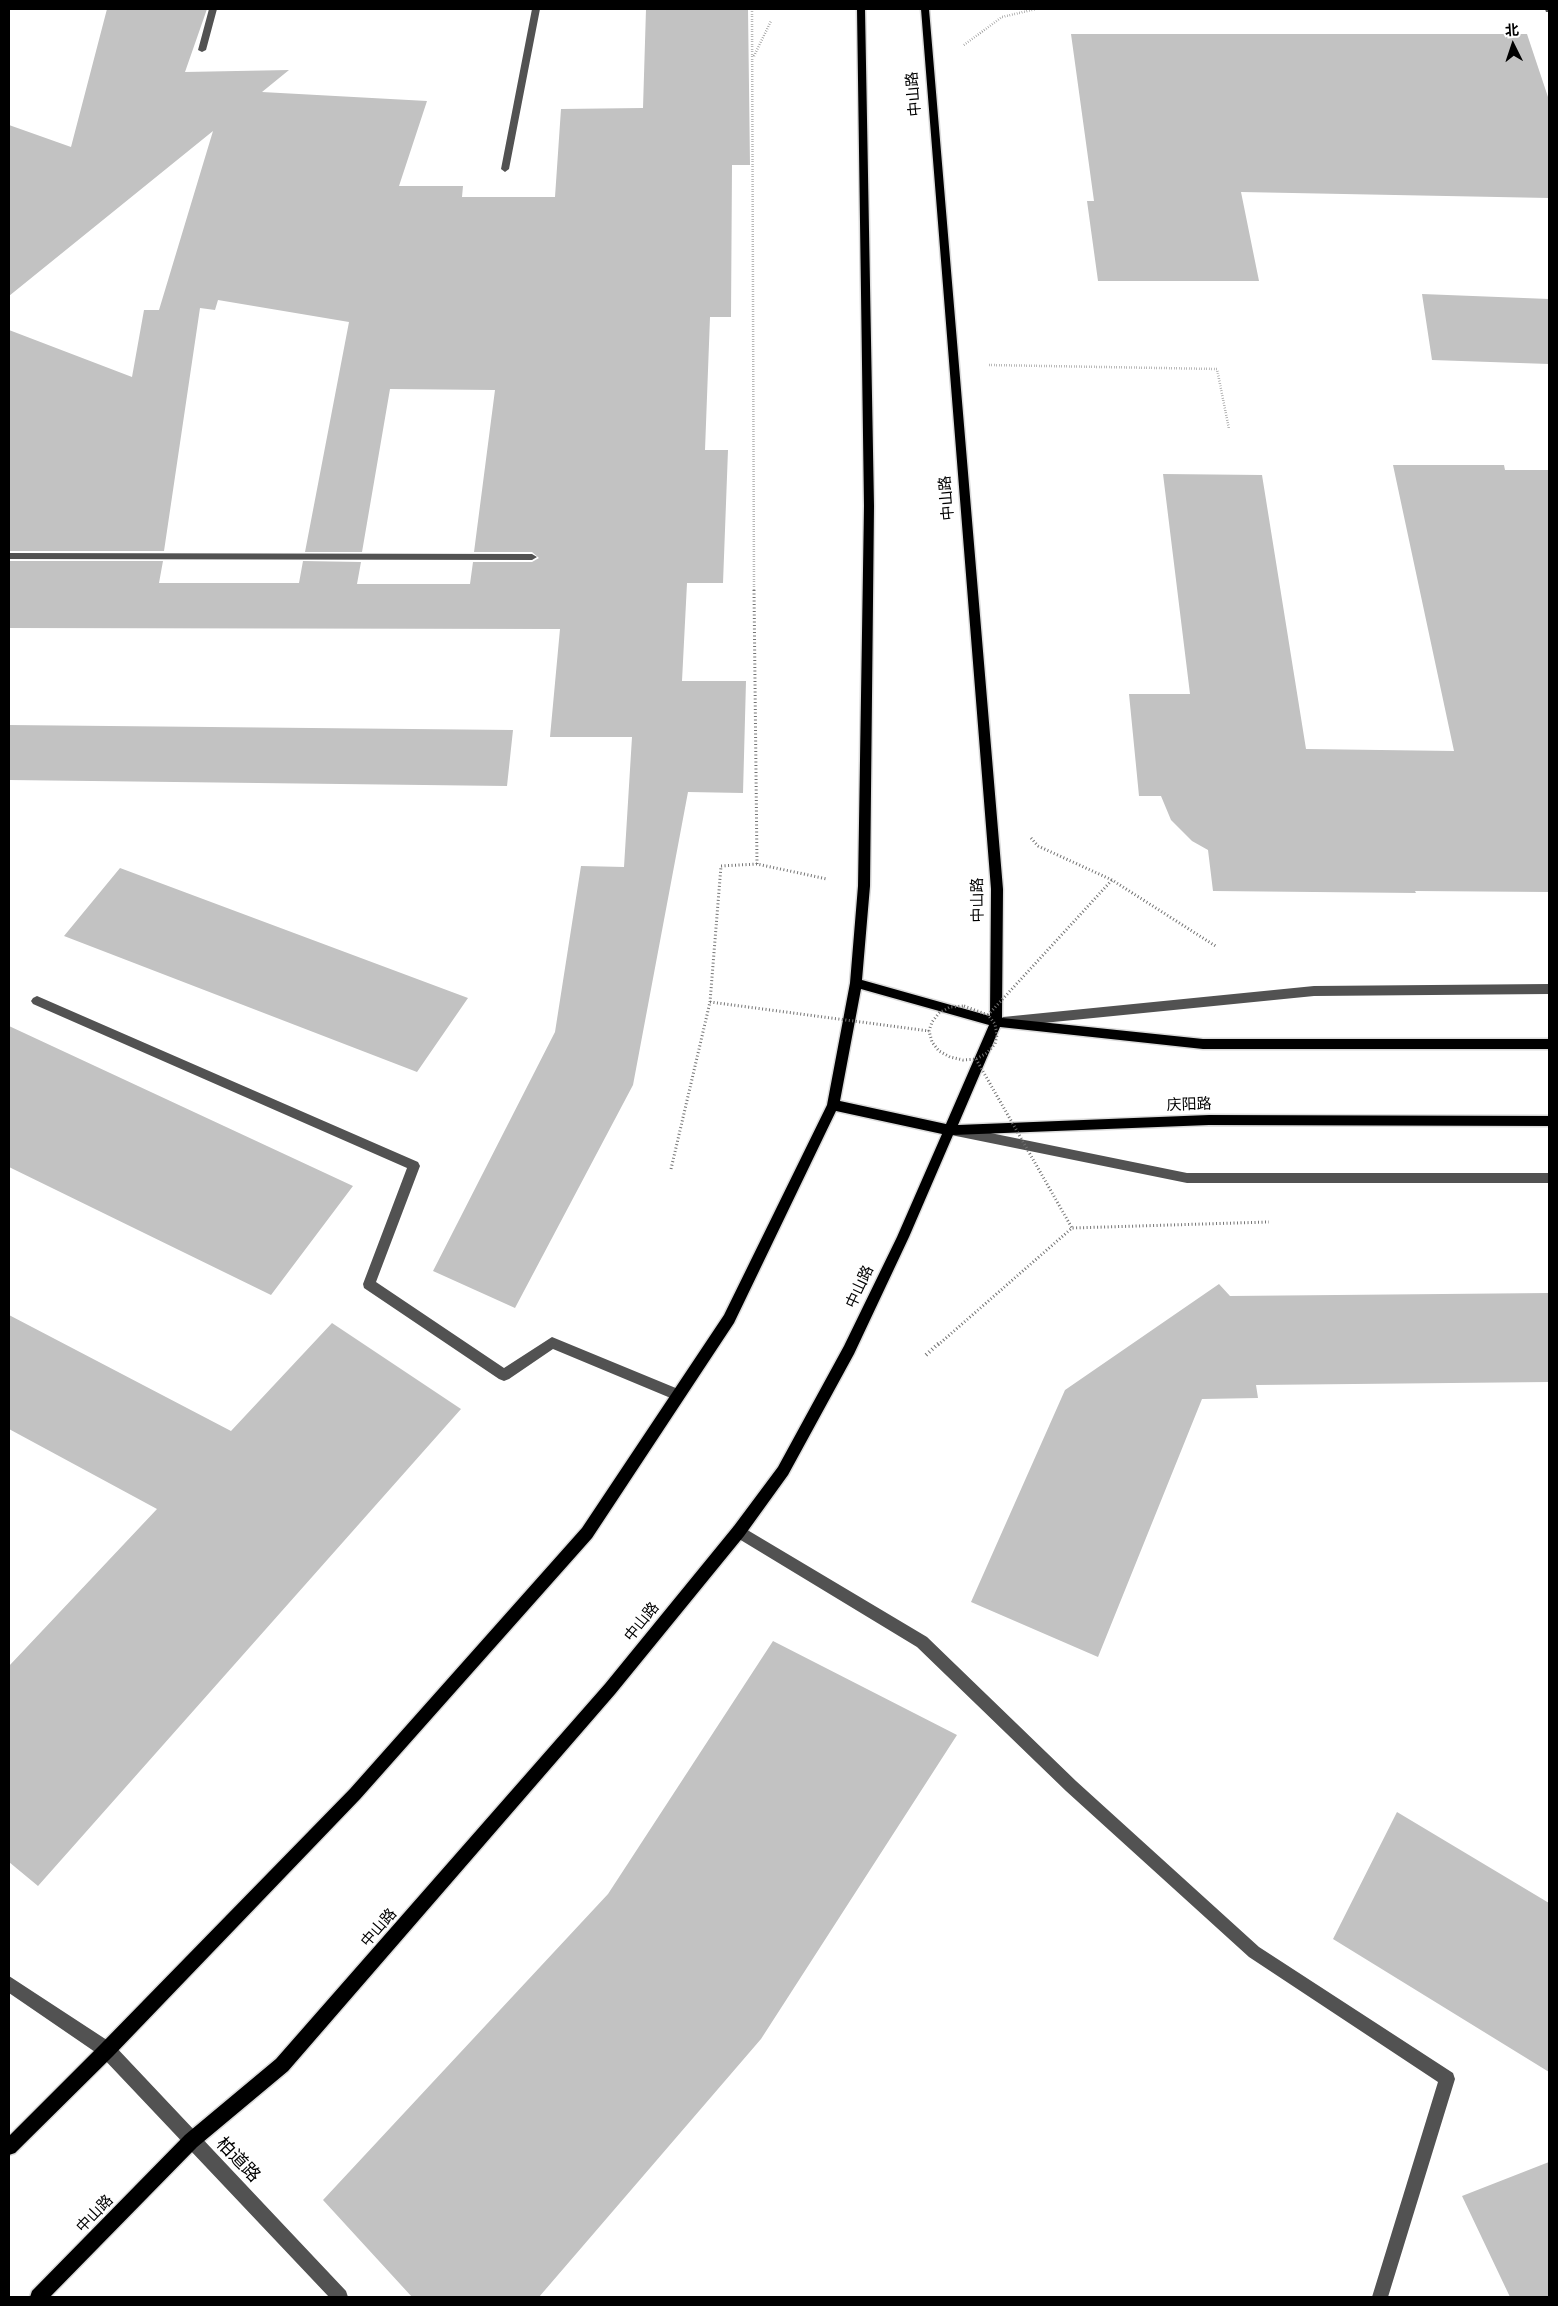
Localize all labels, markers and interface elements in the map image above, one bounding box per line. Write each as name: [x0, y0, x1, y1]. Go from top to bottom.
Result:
north arrow: [1488, 20, 1538, 70]
text: 北: [1504, 21, 1520, 40]
street label: 中山路: [903, 71, 925, 117]
street label: 中山路: [936, 475, 958, 521]
street label: 中山路: [969, 877, 987, 923]
street label: 庆阳路: [1166, 1095, 1212, 1115]
street label: 中山路: [842, 1263, 878, 1311]
street label: 中山路: [621, 1599, 663, 1645]
street label: 中山路: [357, 1905, 401, 1951]
street label: 柏道路: [211, 2133, 265, 2187]
street label: 中山路: [73, 2192, 117, 2236]

